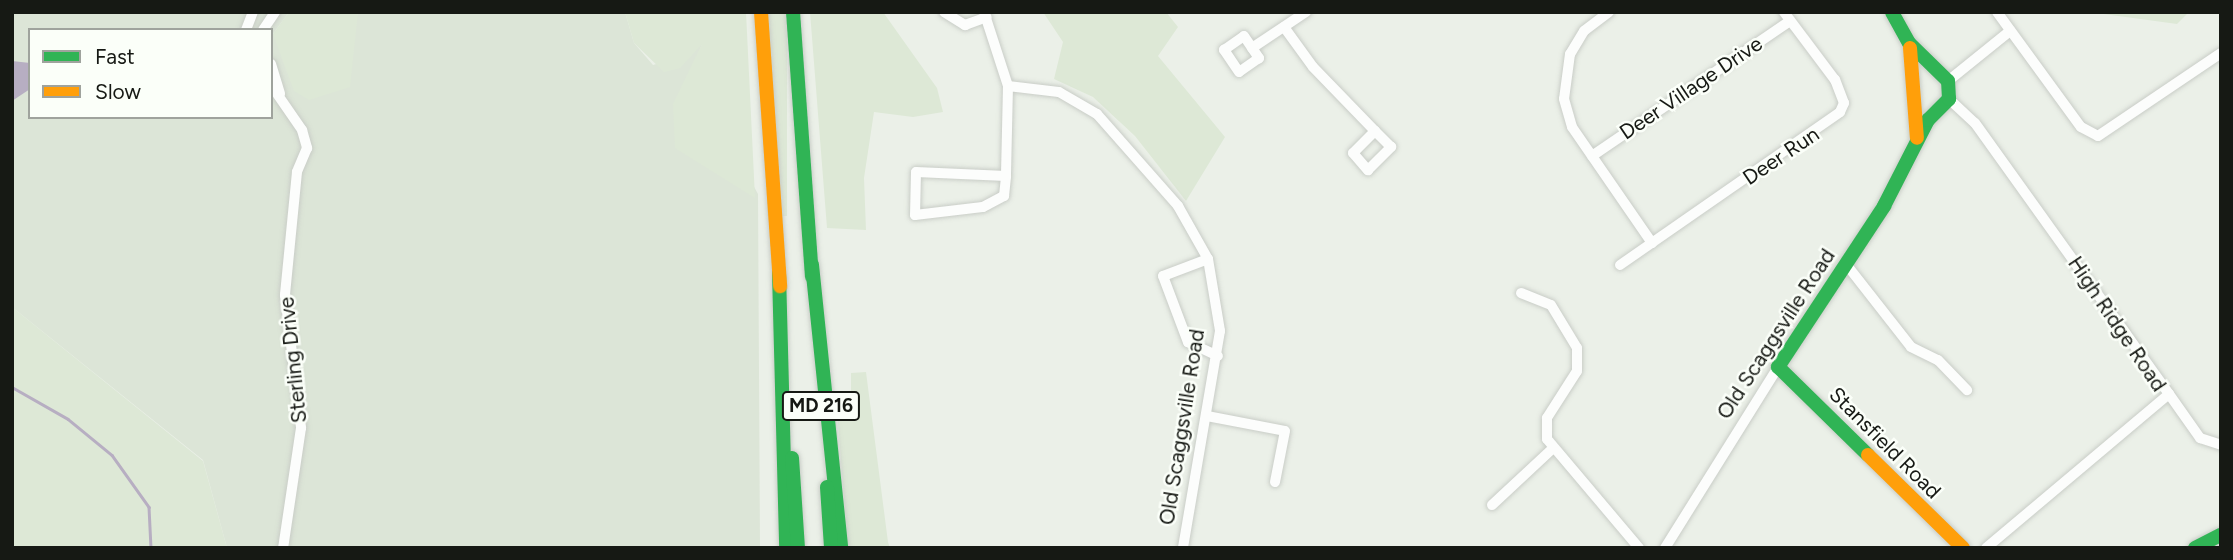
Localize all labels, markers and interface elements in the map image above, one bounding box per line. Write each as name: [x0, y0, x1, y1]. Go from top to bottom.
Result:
legend: [28, 28, 273, 119]
street label: Deer Village Drive: [1615, 31, 1767, 145]
text: Fast: [95, 44, 135, 69]
text: Slow: [95, 79, 141, 104]
street label: Deer Run: [1738, 121, 1824, 191]
street label: Old Scaggsville Road: [1712, 244, 1840, 424]
street label: High Ridge Road: [2063, 252, 2171, 396]
street label: Sterling Drive: [274, 296, 312, 424]
street label: Old Scaggsville Road: [1154, 327, 1210, 527]
street label: Stansfield Road: [1824, 382, 1946, 504]
road number: MD 216: [781, 390, 861, 422]

